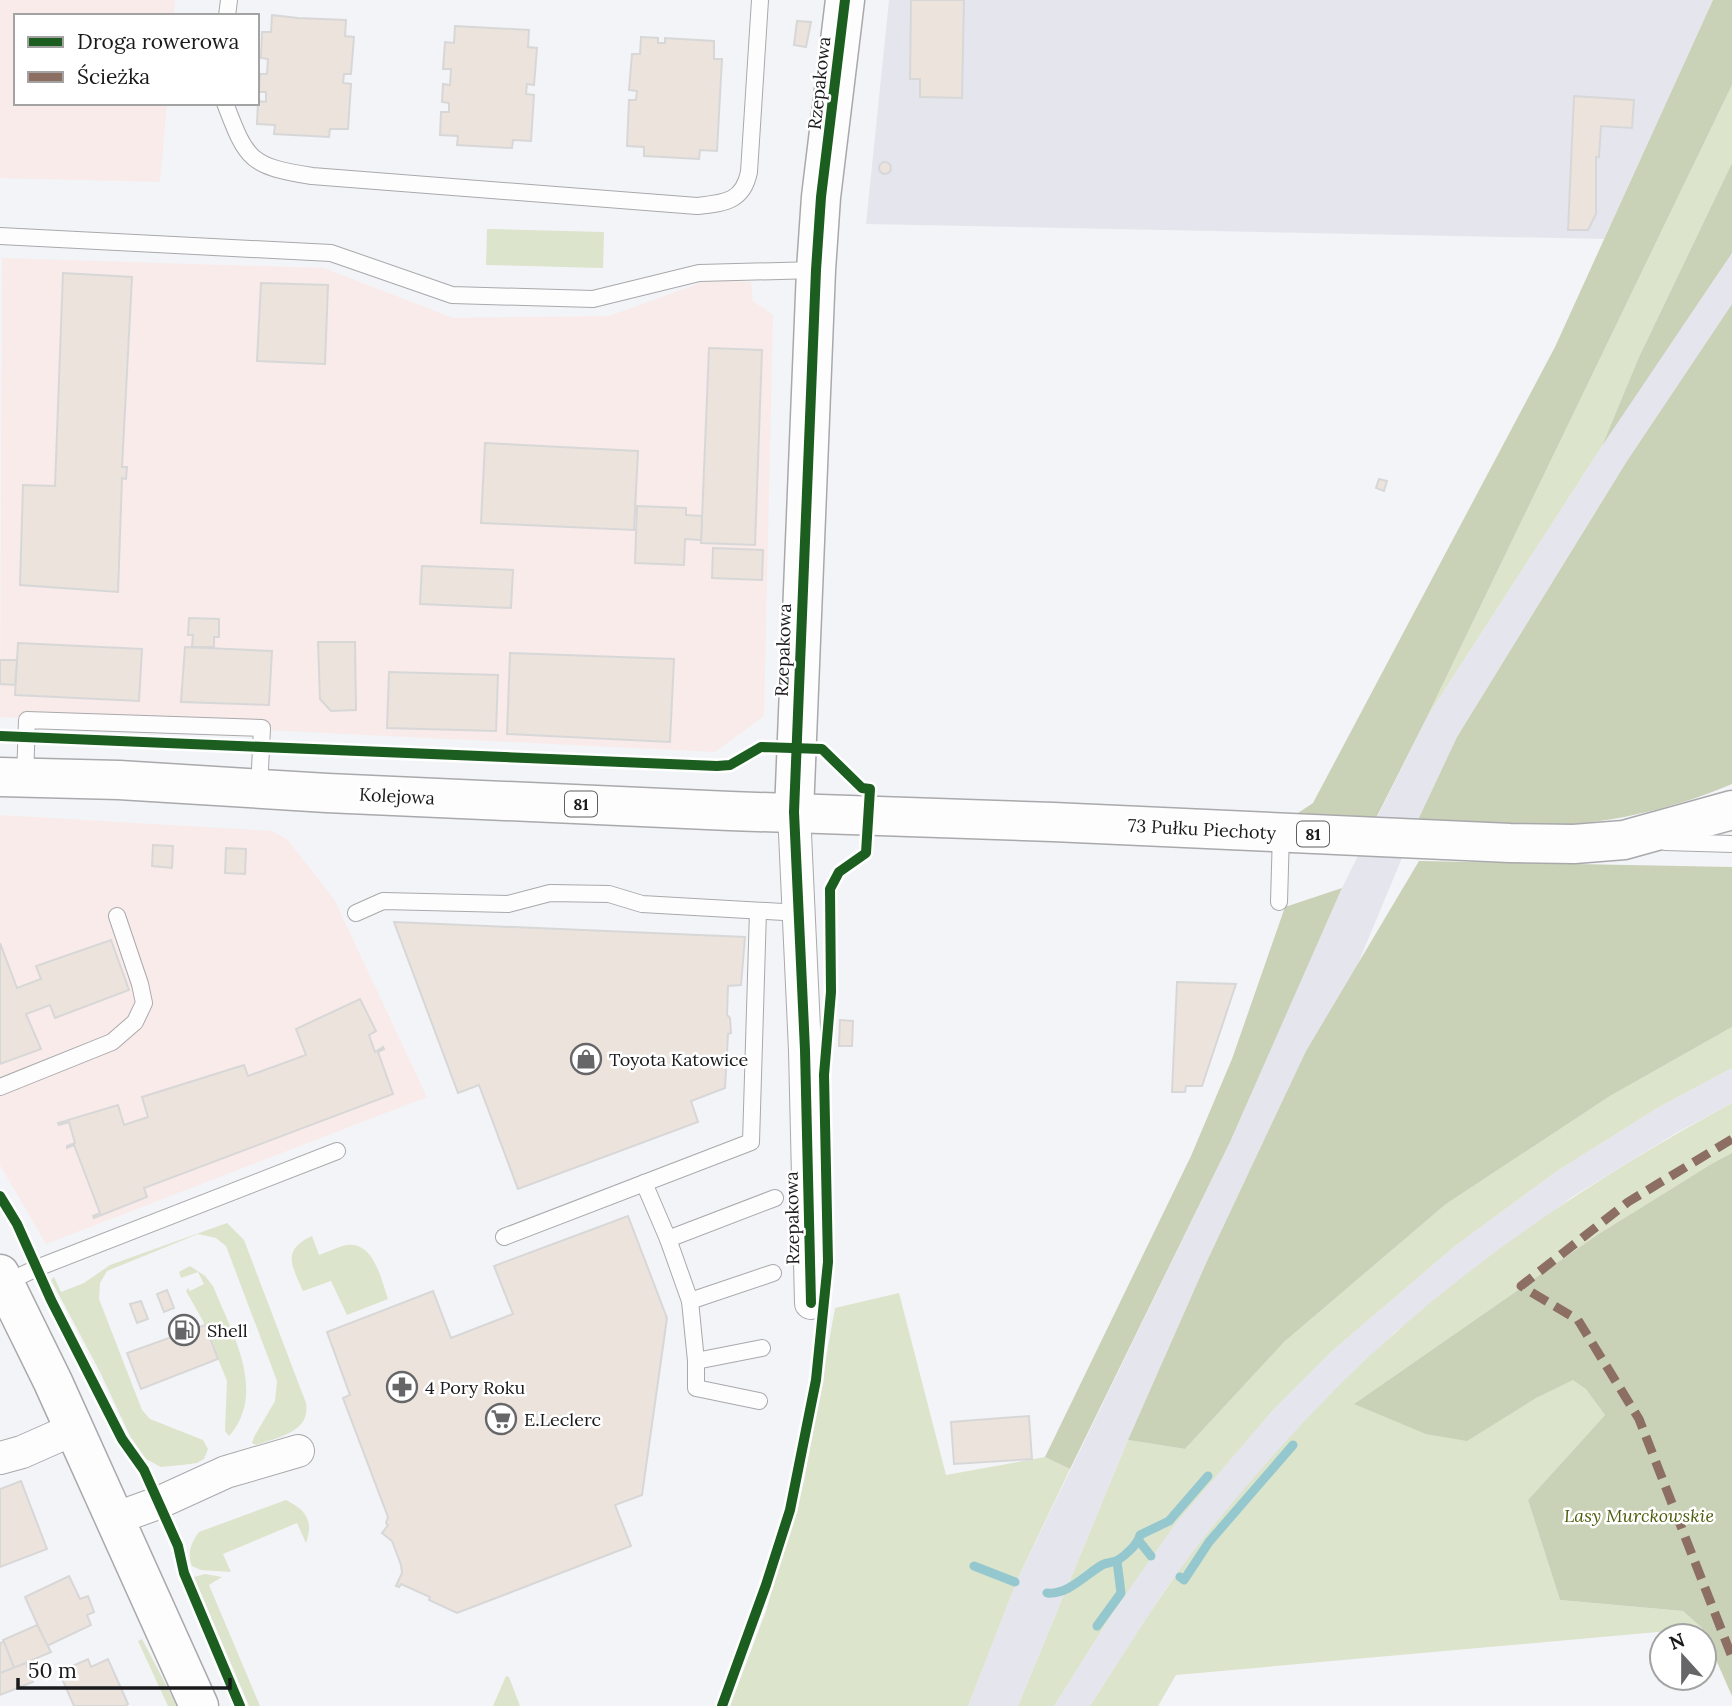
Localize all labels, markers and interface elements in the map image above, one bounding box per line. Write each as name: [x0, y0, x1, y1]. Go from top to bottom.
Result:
legend: [14, 14, 259, 105]
text: Droga rowerowa: [77, 28, 239, 55]
street label: Rzepakowa: [803, 35, 835, 131]
text: Ścieżka: [77, 63, 150, 90]
street label: Rzepakowa: [770, 603, 796, 697]
street label: Kolejowa: [359, 783, 435, 809]
road number: 81: [565, 792, 597, 817]
street label: 73 Pułku Piechoty: [1127, 814, 1277, 844]
road number: 81: [1297, 821, 1329, 846]
shop icon: Toyota Katowice: [569, 1042, 603, 1076]
place label: Toyota Katowice: [609, 1048, 749, 1071]
street label: Rzepakowa: [780, 1171, 804, 1265]
fuel station icon: Shell: [167, 1313, 201, 1347]
place label: Shell: [207, 1319, 248, 1342]
pharmacy icon: 4 Pory Roku: [385, 1370, 419, 1404]
place label: 4 Pory Roku: [425, 1376, 525, 1399]
supermarket icon: E.Leclerc: [484, 1402, 518, 1436]
place label: E.Leclerc: [524, 1408, 601, 1431]
park label: Lasy Murckowskie: [1564, 1504, 1714, 1527]
north arrow: [1648, 1622, 1718, 1692]
text: N: [1666, 1627, 1688, 1655]
scale bar: [18, 1646, 229, 1690]
text: 50 m: [28, 1657, 77, 1684]

